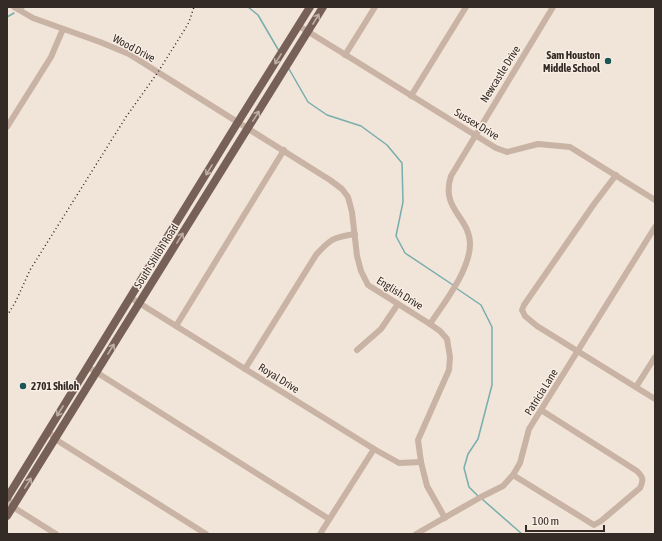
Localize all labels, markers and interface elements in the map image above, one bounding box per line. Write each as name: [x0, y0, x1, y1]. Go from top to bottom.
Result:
one-way arrow: [312, 13, 320, 25]
street label: Wood Drive: [111, 32, 157, 64]
street label: Newcastle Drive: [478, 43, 522, 105]
place label: Sam Houston Middle School: [543, 49, 601, 74]
one-way arrow: [273, 53, 281, 65]
marker: Sam Houston Middle School: [603, 56, 613, 66]
street label: Sussex Drive: [453, 106, 501, 142]
one-way arrow: [252, 111, 260, 122]
one-way arrow: [205, 164, 214, 175]
street label: South Shiloh Road: [131, 222, 181, 290]
one-way arrow: [176, 233, 184, 244]
street label: English Drive: [375, 274, 425, 312]
one-way arrow: [108, 343, 116, 355]
street label: Royal Drive: [256, 361, 302, 395]
street label: Patricia Lane: [522, 367, 560, 417]
place label: 2701 Shiloh: [31, 380, 79, 392]
marker: 2701 Shiloh: [18, 381, 28, 391]
one-way arrow: [56, 405, 64, 417]
one-way arrow: [24, 477, 32, 489]
scale bar: [526, 507, 604, 533]
text: 100 m: [532, 514, 559, 528]

